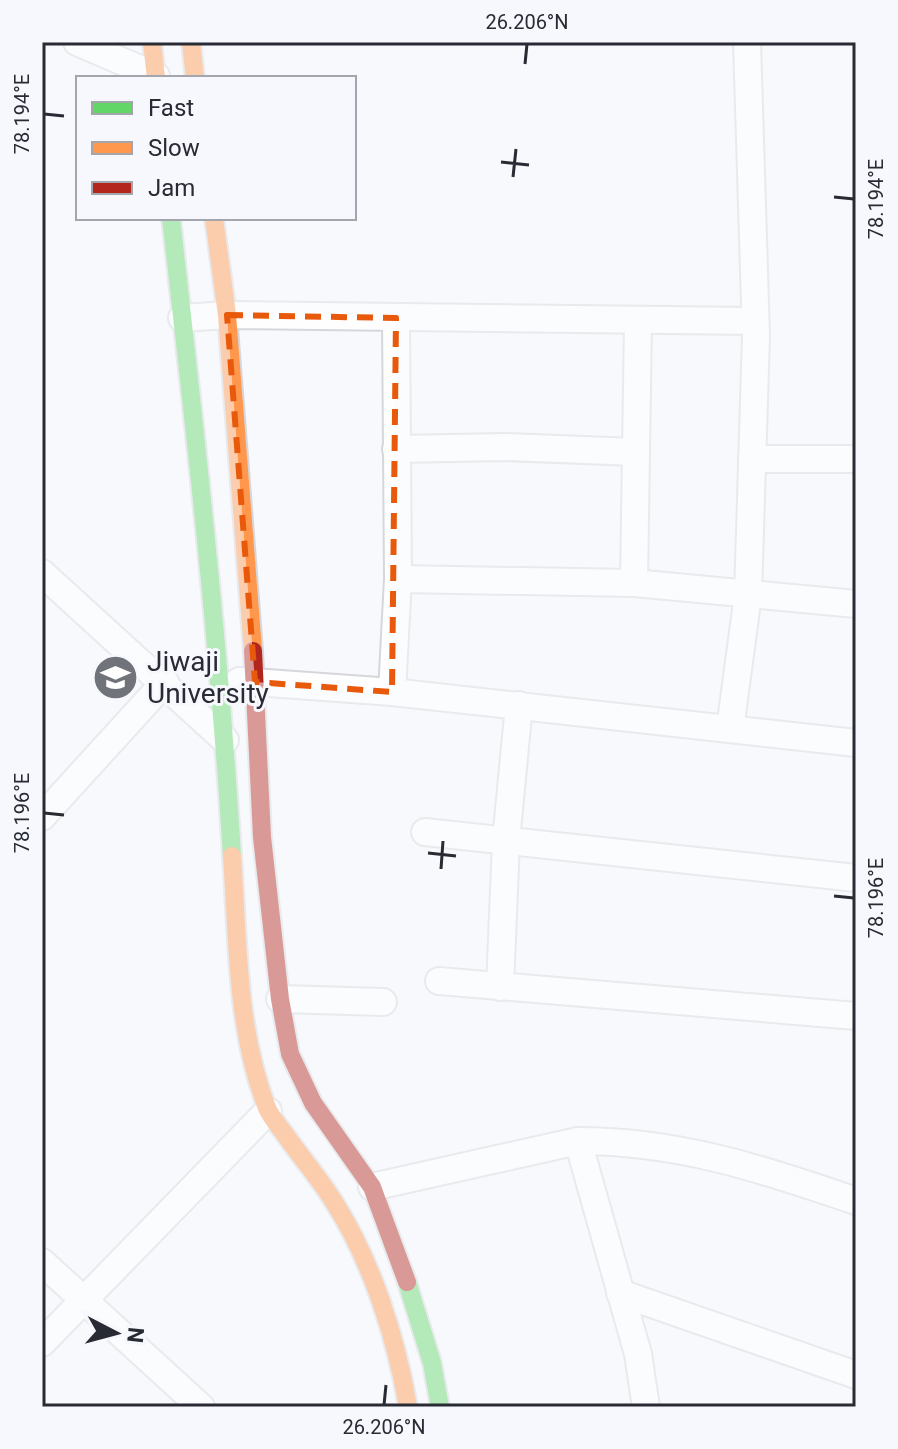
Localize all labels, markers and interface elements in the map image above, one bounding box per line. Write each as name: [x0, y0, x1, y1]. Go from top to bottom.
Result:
text: 26.206°N: [485, 10, 569, 34]
text: 78.194°E: [10, 74, 34, 154]
legend: [76, 76, 356, 220]
text: Fast: [148, 94, 194, 122]
text: Slow: [148, 134, 200, 162]
text: 78.194°E: [864, 159, 888, 239]
text: Jam: [148, 174, 195, 202]
place label: Jiwaji University: [147, 645, 269, 710]
school or university icon: Jiwaji University: [92, 653, 140, 701]
text: 78.196°E: [10, 773, 34, 853]
text: 78.196°E: [864, 858, 888, 938]
north arrow: [76, 1293, 156, 1373]
text: N: [122, 1326, 149, 1344]
text: 26.206°N: [342, 1415, 426, 1439]

